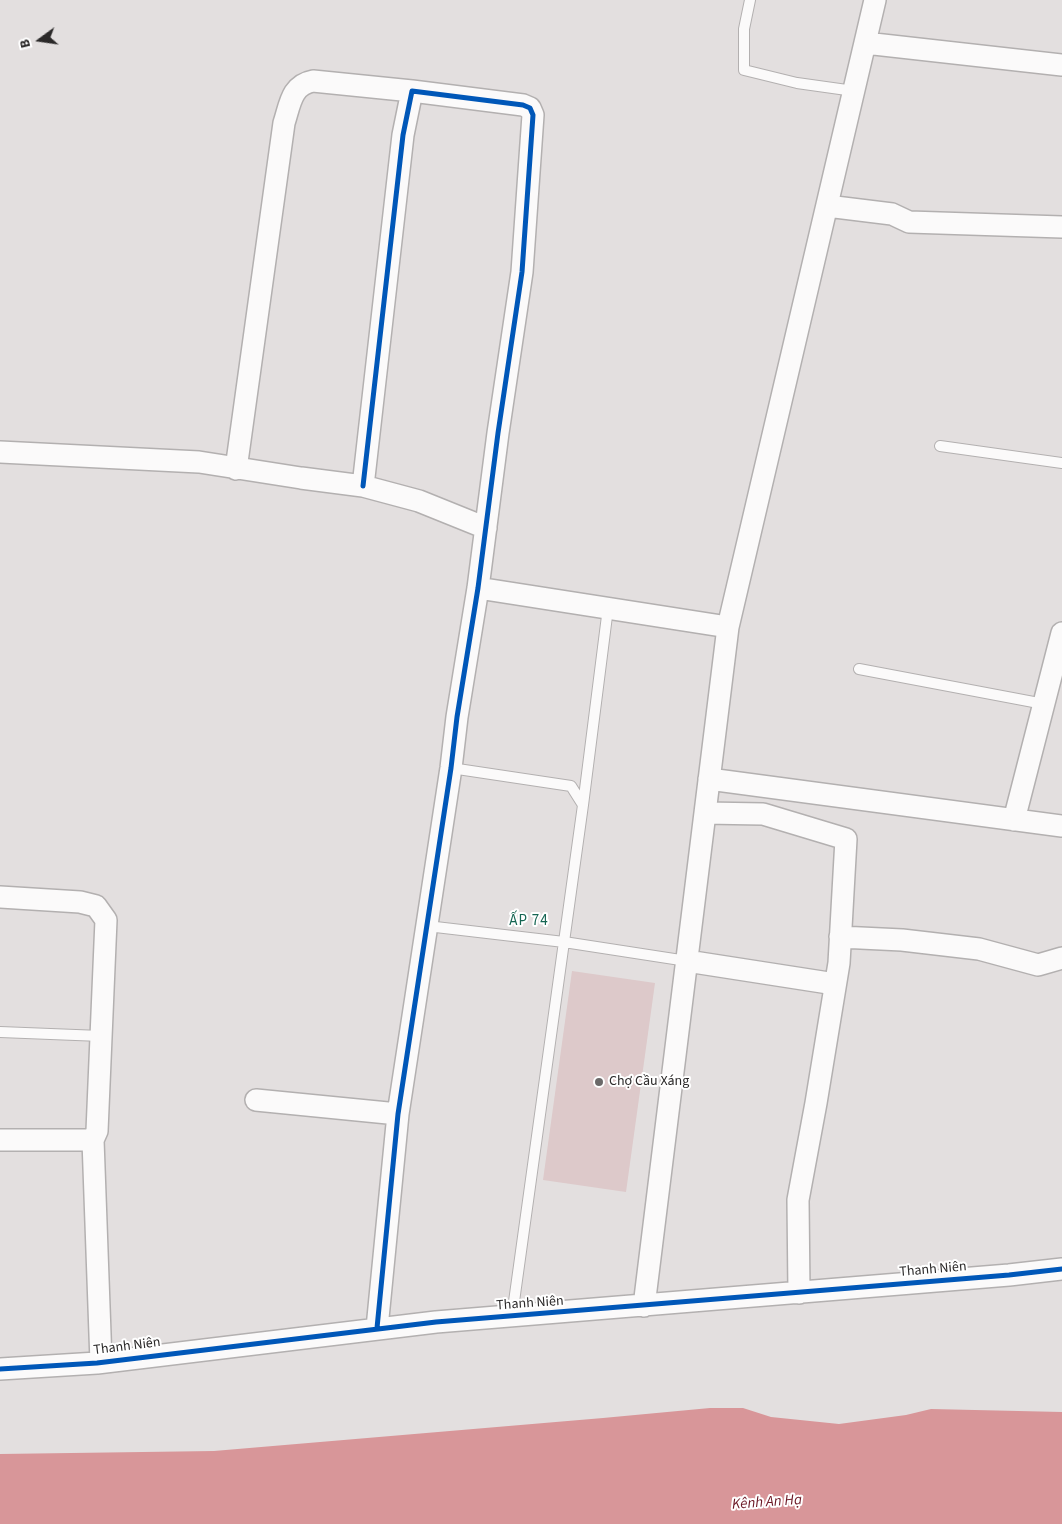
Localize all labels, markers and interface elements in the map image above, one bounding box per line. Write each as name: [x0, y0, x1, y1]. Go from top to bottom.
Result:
north arrow: [15, 15, 65, 65]
text: B: [15, 37, 36, 50]
district label: ẤP 74: [509, 913, 549, 931]
place label: Chợ Cầu Xáng: [609, 1074, 689, 1090]
marker: Chợ Cầu Xáng: [593, 1076, 605, 1088]
street label: Thanh Niên: [899, 1259, 967, 1281]
street label: Thanh Niên: [496, 1293, 564, 1315]
street label: Thanh Niên: [93, 1335, 161, 1359]
water label: Kênh An Hạ: [731, 1492, 803, 1514]

